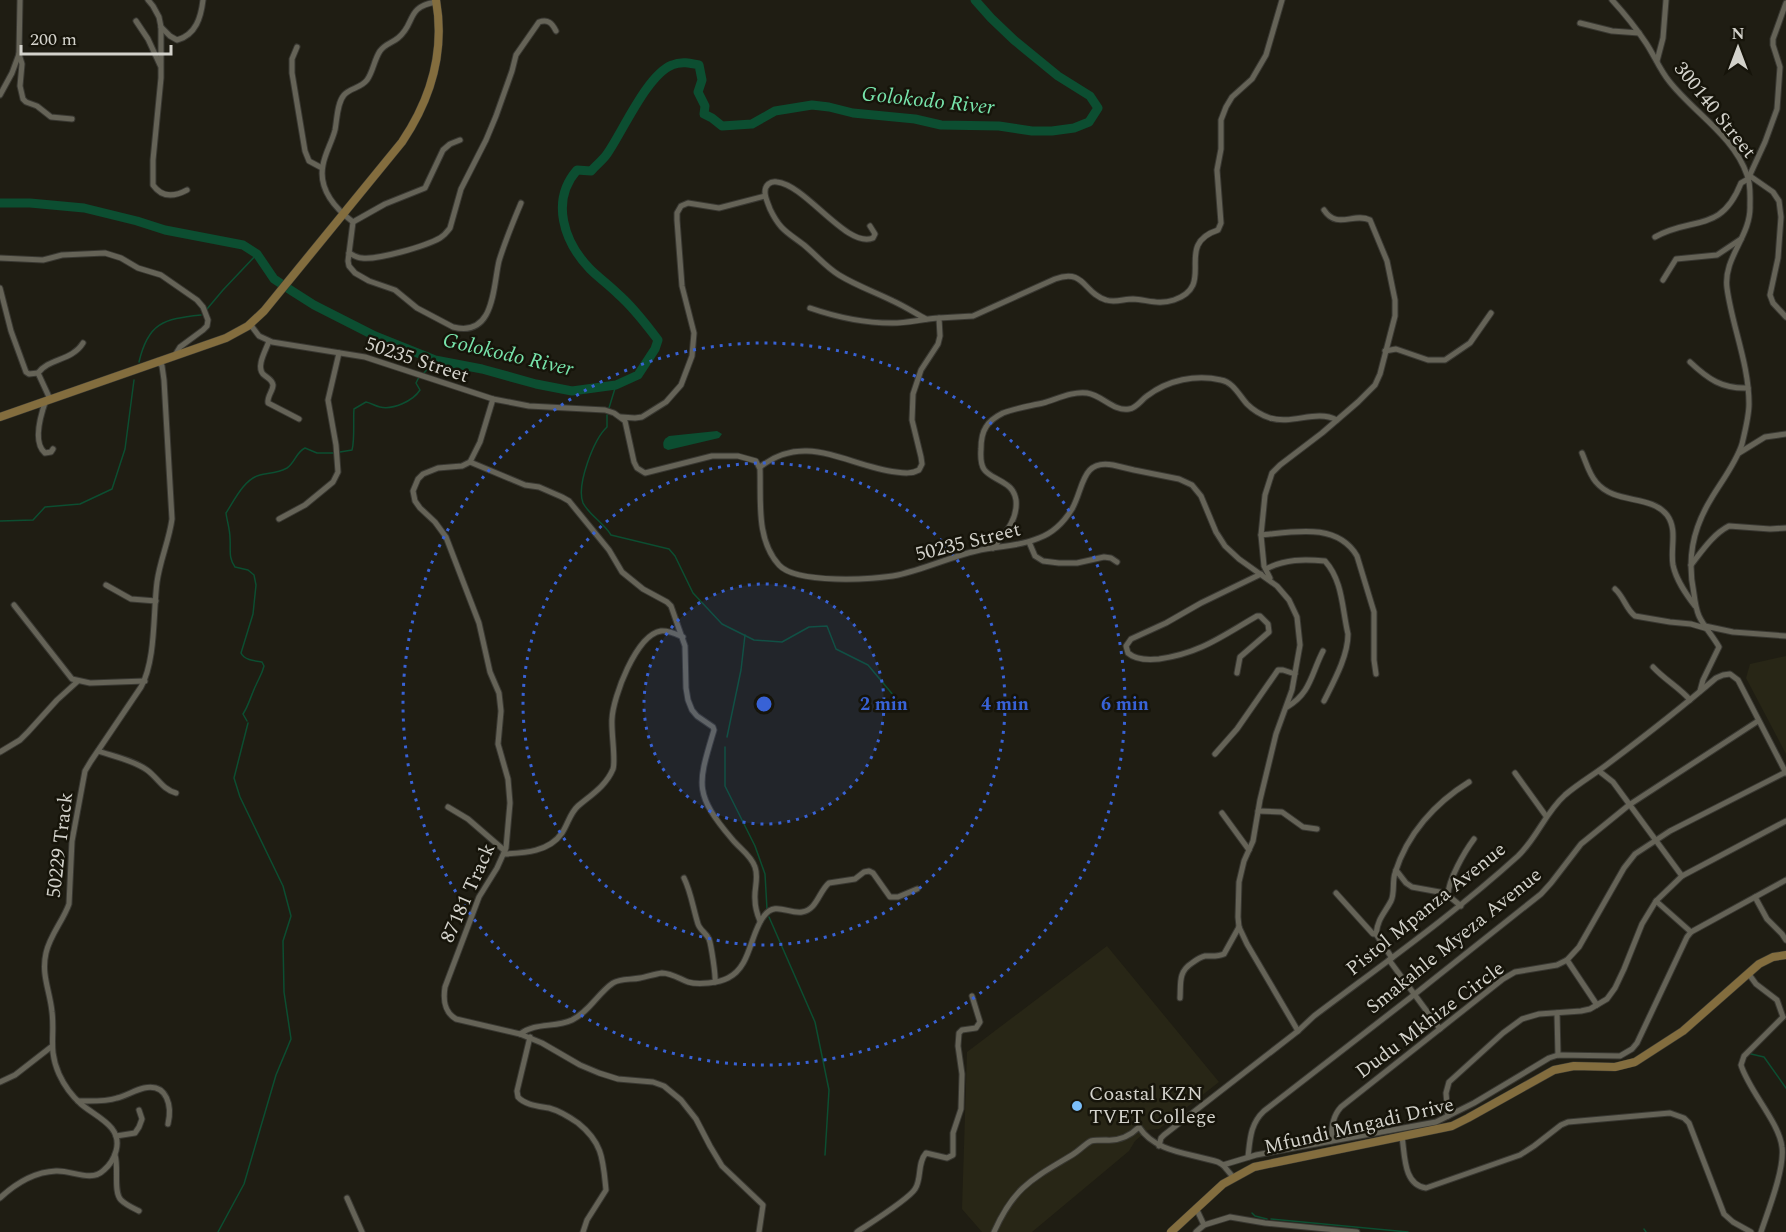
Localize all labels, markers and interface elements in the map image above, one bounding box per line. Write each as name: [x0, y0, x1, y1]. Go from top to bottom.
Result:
scale bar: [21, 18, 171, 56]
north arrow: [1708, 18, 1768, 78]
text: N: [1731, 22, 1745, 46]
text: 200 m: [30, 26, 77, 53]
street label: 300140 Street: [1666, 55, 1764, 165]
water label: Golokodo River: [860, 78, 997, 124]
water label: Golokodo River: [439, 324, 577, 386]
street label: 50235 Street: [361, 329, 473, 391]
street label: 50235 Street: [912, 514, 1024, 570]
text: 2 min: [860, 691, 908, 718]
text: 4 min: [981, 691, 1029, 718]
text: 6 min: [1101, 691, 1149, 718]
centre of rings: [754, 694, 774, 714]
street label: 50229 Track: [39, 790, 81, 900]
street label: Pistol Mpanza Avenue: [1339, 835, 1513, 983]
street label: 87181 Track: [433, 838, 503, 948]
street label: Smakahle Myeza Avenue: [1359, 860, 1549, 1022]
street label: Dudu Mkhize Circle: [1349, 954, 1511, 1086]
place label: Coastal KZN TVET College: [1089, 1079, 1216, 1132]
street label: Mfundi Mngadi Drive: [1261, 1090, 1457, 1162]
marker: Coastal KZN TVET College: [1070, 1099, 1084, 1113]

